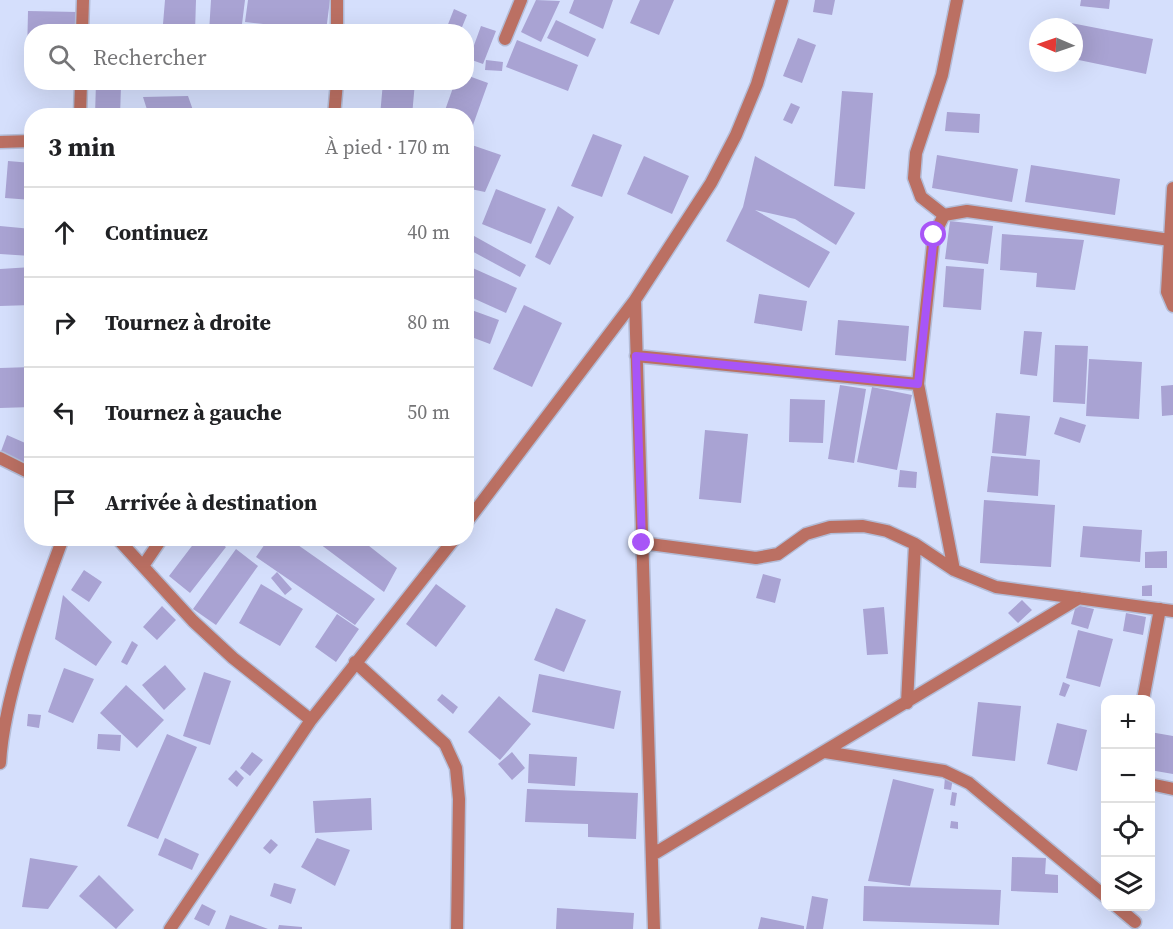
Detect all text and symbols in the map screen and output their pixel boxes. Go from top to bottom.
north arrow [1029,18,1083,72]
search box [24,24,474,90]
icon: search [45,41,78,74]
text: Rechercher [93,42,207,72]
text: 3 min [48,129,115,165]
text: À pied · 170 m [325,133,450,161]
icon: ahead [48,216,81,249]
text: Continuez [105,217,208,247]
text: 40 m [407,218,450,246]
route start [920,221,946,247]
icon: right [48,306,81,339]
text: Tournez à droite [105,307,271,337]
text: 80 m [407,308,450,336]
icon: left [48,396,81,429]
text: Tournez à gauche [105,397,282,427]
text: 50 m [407,398,450,426]
icon: arrive [48,486,81,519]
text: Arrivée à destination [105,487,317,517]
route end [628,529,654,555]
map controls [1101,695,1155,911]
button: + [1101,695,1155,749]
button: − [1101,749,1155,803]
button: locate [1101,803,1155,857]
button: layers [1101,857,1155,911]

